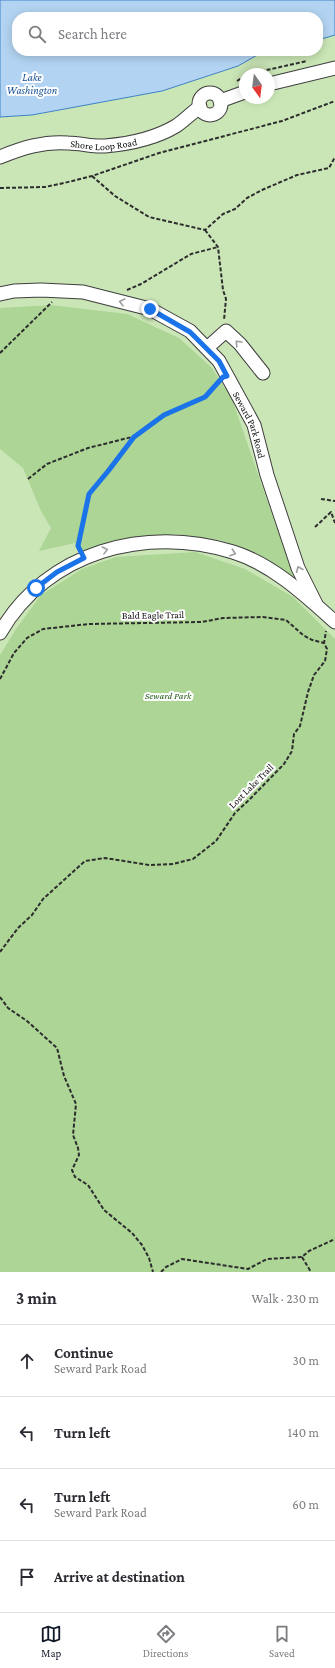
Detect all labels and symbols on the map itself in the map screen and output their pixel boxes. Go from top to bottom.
north arrow [239,68,275,104]
water label: Lake Washington [7,71,58,97]
street label: Shore Loop Road [70,135,139,152]
one-way arrow [119,298,126,307]
route end [141,300,159,318]
one-way arrow [236,340,243,348]
street label: Seward Park Road [231,389,268,460]
one-way arrow [102,547,108,555]
one-way arrow [229,548,236,556]
one-way arrow [296,565,304,573]
route start [27,579,45,597]
street label: Bald Eagle Trail [122,609,185,621]
park label: Seward Park [145,690,192,701]
street label: Lost Lake Trail [226,761,276,811]

